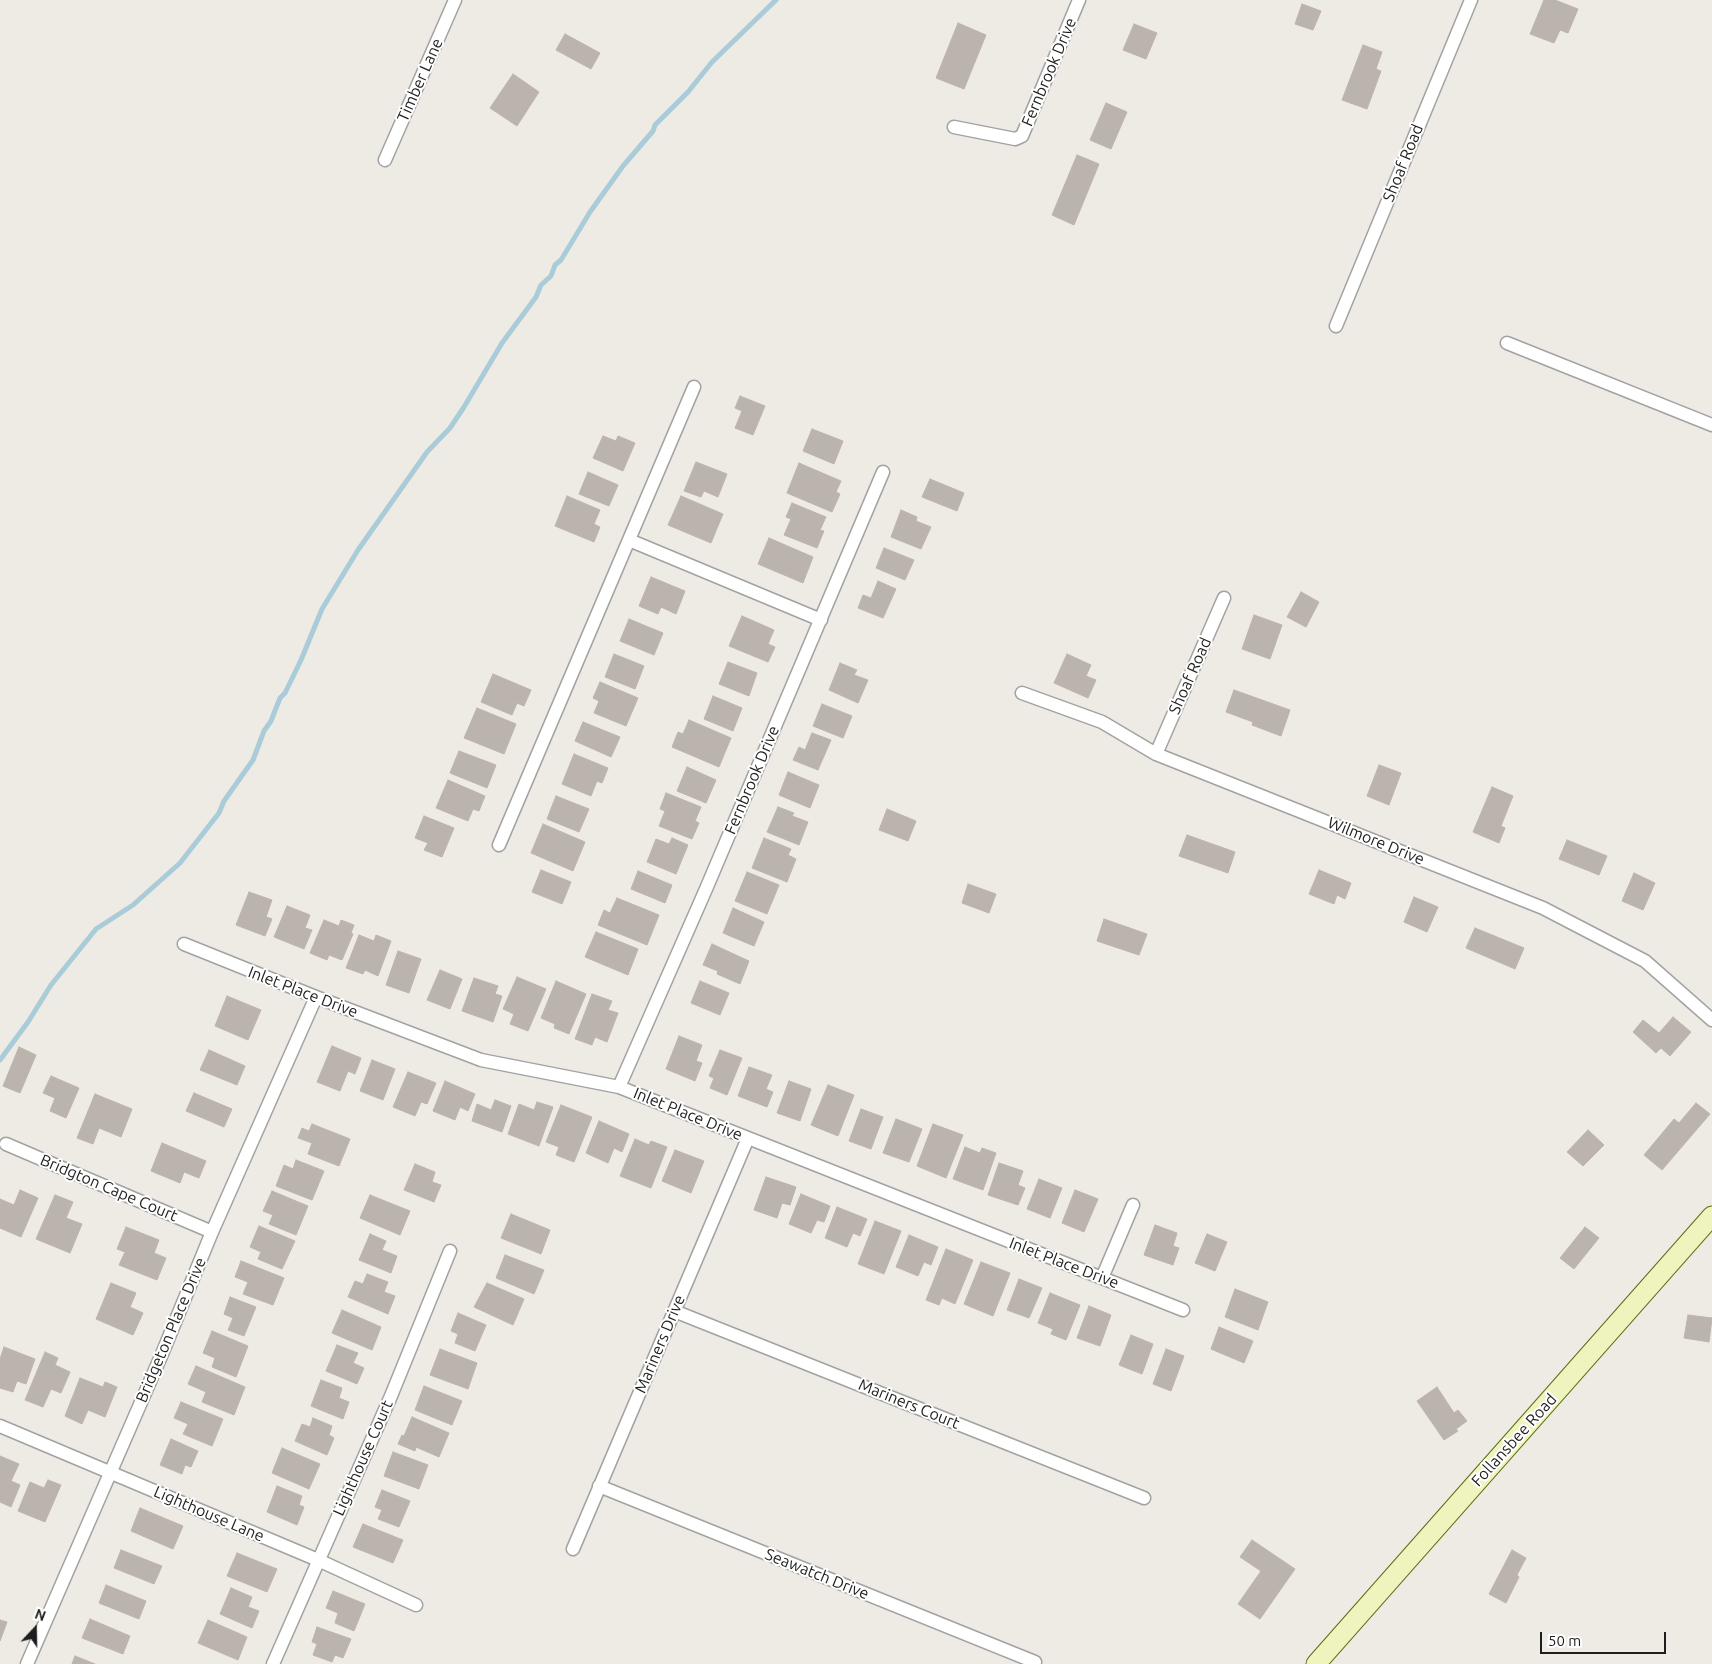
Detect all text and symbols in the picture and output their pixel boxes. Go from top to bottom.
street label: Fernbrook Drive [1017,15,1081,129]
street label: Timber Lane [393,35,447,125]
street label: Shoaf Road [1379,122,1427,204]
street label: Shoaf Road [1165,635,1215,717]
street label: Fernbrook Drive [720,723,784,837]
street label: Wilmore Drive [1325,813,1427,869]
street label: Inlet Place Drive [245,962,361,1022]
street label: Inlet Place Drive [631,1083,745,1145]
street label: Bridgton Cape Court [37,1150,181,1226]
street label: Inlet Place Drive [1006,1233,1122,1293]
street label: Bridgeton Place Drive [132,1255,210,1405]
street label: Mariners Drive [631,1292,689,1396]
street label: Mariners Court [856,1375,962,1433]
street label: Follansbee Road [1467,1390,1561,1490]
street label: Lighthouse Court [329,1397,397,1519]
street label: Lighthouse Lane [151,1482,267,1546]
street label: Seawatch Drive [762,1544,872,1604]
north arrow [10,1604,60,1654]
text: N [33,1606,48,1624]
scale bar [1542,1622,1668,1654]
text: 50 m [1548,1632,1581,1649]

